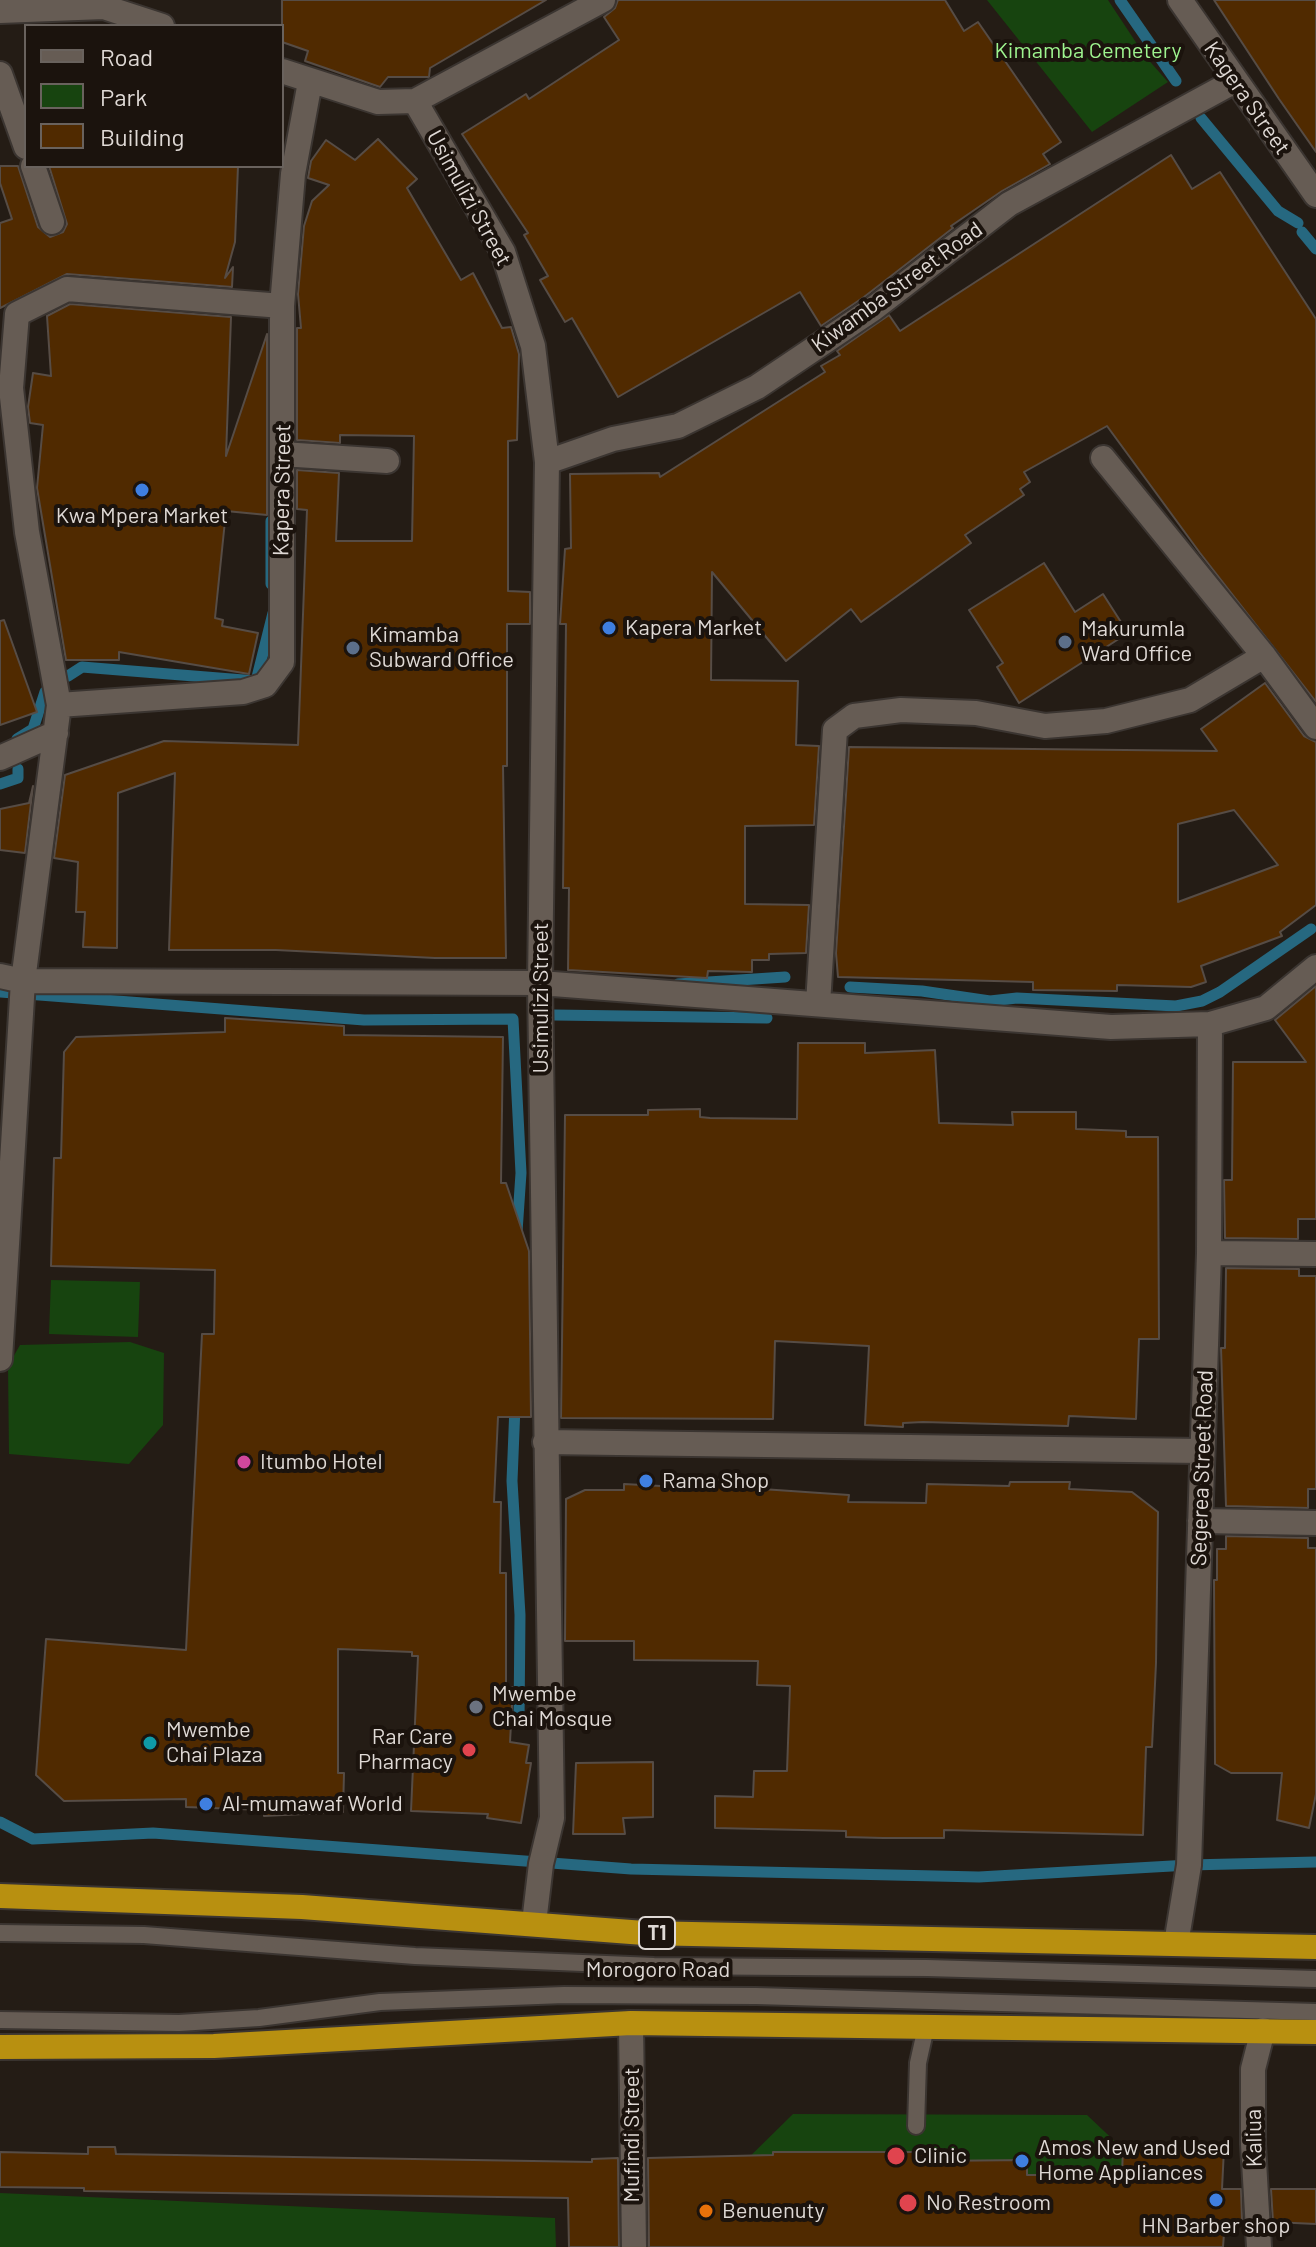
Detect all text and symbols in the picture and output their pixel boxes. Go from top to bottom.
legend [24,24,284,168]
street label: Kagera Street [1198,36,1296,160]
park label: Kimamba Cemetery [994,38,1182,64]
text: Road [100,42,153,71]
text: Park [100,82,147,111]
text: Building [100,122,184,151]
street label: Usimulizi Street [421,126,517,270]
street label: Kiwamba Street Road [806,216,988,358]
street label: Kapera Street [268,424,296,556]
marker: Kwa Mpera Market [133,481,151,499]
place label: Kwa Mpera Market [56,503,228,529]
place label: Kapera Market [625,615,762,641]
place label: Makurumla Ward Office [1081,616,1192,668]
marker: Kapera Market [600,619,618,637]
place label: Kimamba Subward Office [369,622,514,674]
marker: Makurumla Ward Office [1056,633,1074,651]
marker: Kimamba Subward Office [344,639,362,657]
street label: Usimulizi Street [528,923,554,1073]
street label: Segerea Street Road [1185,1369,1219,1567]
place label: Itumbo Hotel [260,1449,383,1475]
marker: Itumbo Hotel [235,1453,253,1471]
place label: Rama Shop [662,1468,769,1494]
marker: Rama Shop [637,1472,655,1490]
place label: Mwembe Chai Mosque [492,1681,612,1732]
marker: Mwembe Chai Mosque [467,1698,485,1716]
place label: Mwembe Chai Plaza [166,1717,263,1768]
place label: Rar Care Pharmacy [358,1724,453,1776]
marker: Mwembe Chai Plaza [141,1734,159,1752]
marker: Rar Care Pharmacy [460,1741,478,1759]
place label: Al-mumawaf World [222,1791,403,1817]
marker: Al-mumawaf World [197,1795,215,1813]
road number: T1 [639,1917,675,1949]
street label: Morogoro Road [586,1957,730,1983]
street label: Mufindi Street [619,2068,645,2202]
street label: Kaliua [1240,2109,1268,2167]
place label: Amos New and Used Home Appliances [1038,2135,1231,2186]
place label: Clinic [914,2143,967,2169]
marker: Clinic [885,2145,907,2167]
marker: Amos New and Used Home Appliances [1013,2152,1031,2170]
place label: No Restroom [926,2190,1051,2216]
marker: HN Barber shop [1207,2191,1225,2209]
marker: No Restroom [897,2192,919,2214]
place label: Benuenuty [722,2198,825,2224]
marker: Benuenuty [697,2202,715,2220]
place label: HN Barber shop [1142,2213,1290,2239]

